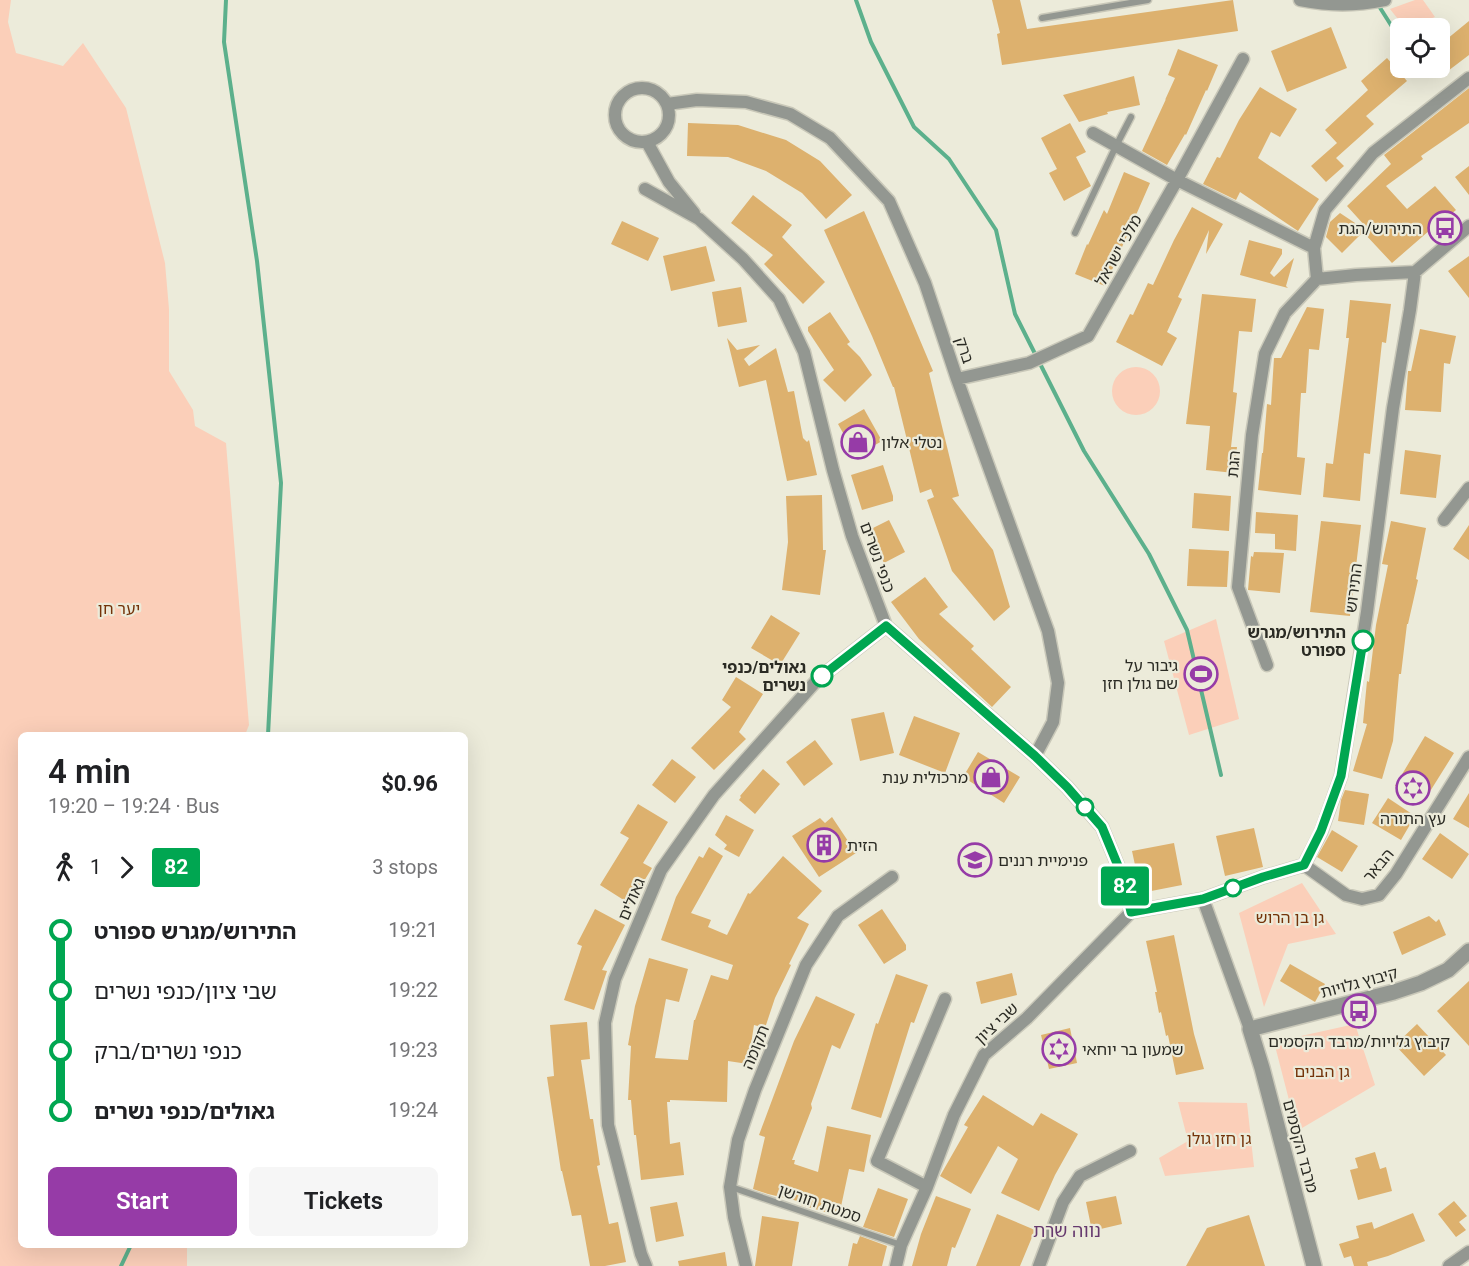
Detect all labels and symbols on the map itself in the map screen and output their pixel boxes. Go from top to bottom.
bus stop icon: התירוש/הגת [1427,210,1463,246]
street label: מלכי ישראל [1091,211,1146,289]
place label: התירוש/הגת [1338,219,1422,238]
street label: ברק [951,334,978,366]
shop icon: נטלי אלון [840,424,876,460]
place label: נטלי אלון [881,433,942,452]
street label: הגת [1223,450,1244,478]
street label: כנפי נשרים [856,519,899,595]
street label: התירוש [1341,562,1366,614]
park label: יער חן [98,599,140,618]
place label: התירוש/מגרש ספורט [1248,623,1346,660]
marker: התירוש/מגרש ספורט [1352,630,1374,652]
place label: גיבור על שם גולן חזן [1102,656,1178,693]
sports icon: גיבור על שם גולן חזן [1183,656,1219,692]
place label: גאולים/כנפי נשרים [722,658,806,695]
marker: גאולים/כנפי נשרים [811,665,833,687]
shop icon: מרכולית ענת [973,759,1009,795]
place label: מרכולית ענת [882,768,968,787]
synagogue icon: עץ התורה [1395,770,1431,806]
unlabelled marker [1076,798,1094,816]
place label: עץ התורה [1380,809,1446,828]
building icon: הזית [806,827,842,863]
place label: הזית [847,836,878,855]
school or university icon: פנימיית רננים [957,842,993,878]
street label: הבאר [1359,845,1398,886]
place label: פנימיית רננים [998,851,1088,870]
line badge: 82 [1098,866,1152,906]
street label: גאולים [614,875,649,923]
unlabelled marker [1224,879,1242,897]
park label: גן בן הרוש [1256,908,1324,927]
street label: קיבוץ גלויות [1318,963,1400,1002]
bus stop icon: קיבוץ גלויות/מרבד הקסמים [1341,993,1377,1029]
street label: שבי ציון [971,999,1022,1048]
street label: תקומה [738,1022,773,1072]
synagogue icon: שמעון בר יוחאי [1041,1031,1077,1067]
place label: קיבוץ גלויות/מרבד הקסמים [1268,1032,1450,1051]
place label: שמעון בר יוחאי [1082,1040,1184,1059]
park label: גן הבנים [1294,1062,1350,1081]
street label: מרבד הקסמים [1279,1097,1322,1195]
park label: גן חזן גולן [1187,1129,1251,1148]
street label: סמטת חורשן [776,1180,864,1227]
district label: נווה שרת [1033,1220,1101,1241]

